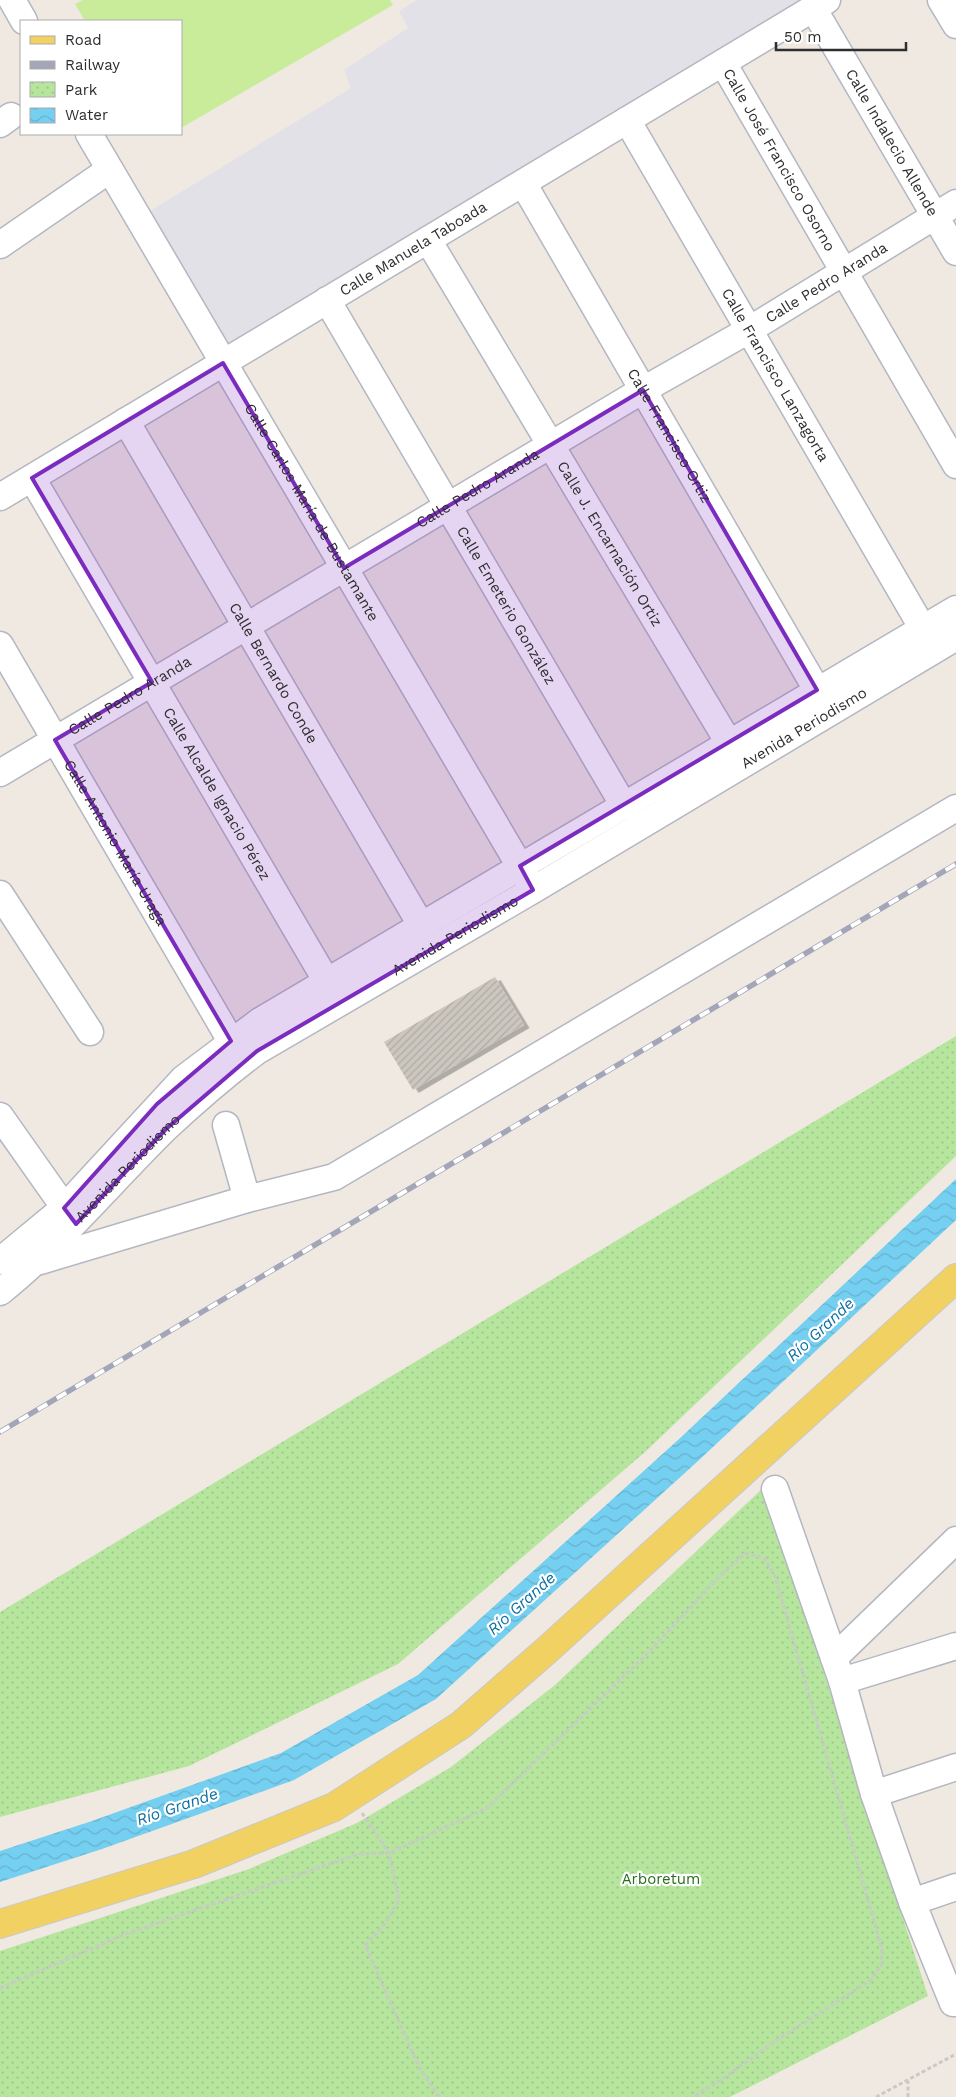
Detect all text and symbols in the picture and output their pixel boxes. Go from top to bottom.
legend [20,20,182,135]
scale bar [776,20,906,52]
text: 50 m [784,28,821,46]
text: Road [65,31,102,49]
text: Railway [65,56,120,74]
street label: Calle José Francisco Osorno [719,65,839,254]
street label: Calle Indalecio Allende [842,66,942,219]
text: Park [65,81,98,99]
text: Water [65,106,108,124]
street label: Calle Manuela Taboada [336,197,490,300]
street label: Calle Pedro Aranda [762,238,891,327]
street label: Calle Francisco Lanzagorta [718,285,833,465]
street label: Calle Francisco Ortiz [624,365,715,506]
street label: Calle Carlos María de Bustamante [241,400,383,625]
street label: Calle Pedro Aranda [413,445,543,532]
street label: Calle J. Encarnación Ortiz [553,458,666,630]
street label: Calle Emeterio González [453,523,560,688]
street label: Calle Bernardo Conde [225,599,322,747]
street label: Calle Pedro Aranda [65,652,195,739]
street label: Avenida Periodismo [738,683,870,772]
street label: Calle Alcalde Ignacio Pérez [159,704,274,884]
street label: Calle Antonio María Uraga [60,757,171,929]
street label: Avenida Periodismo [389,892,521,979]
street label: Avenida Periodismo [71,1110,184,1226]
water label: Río Grande [783,1294,858,1365]
water label: Río Grande [483,1568,559,1639]
water label: Río Grande [134,1784,220,1829]
park label: Arboretum [622,1870,700,1888]

